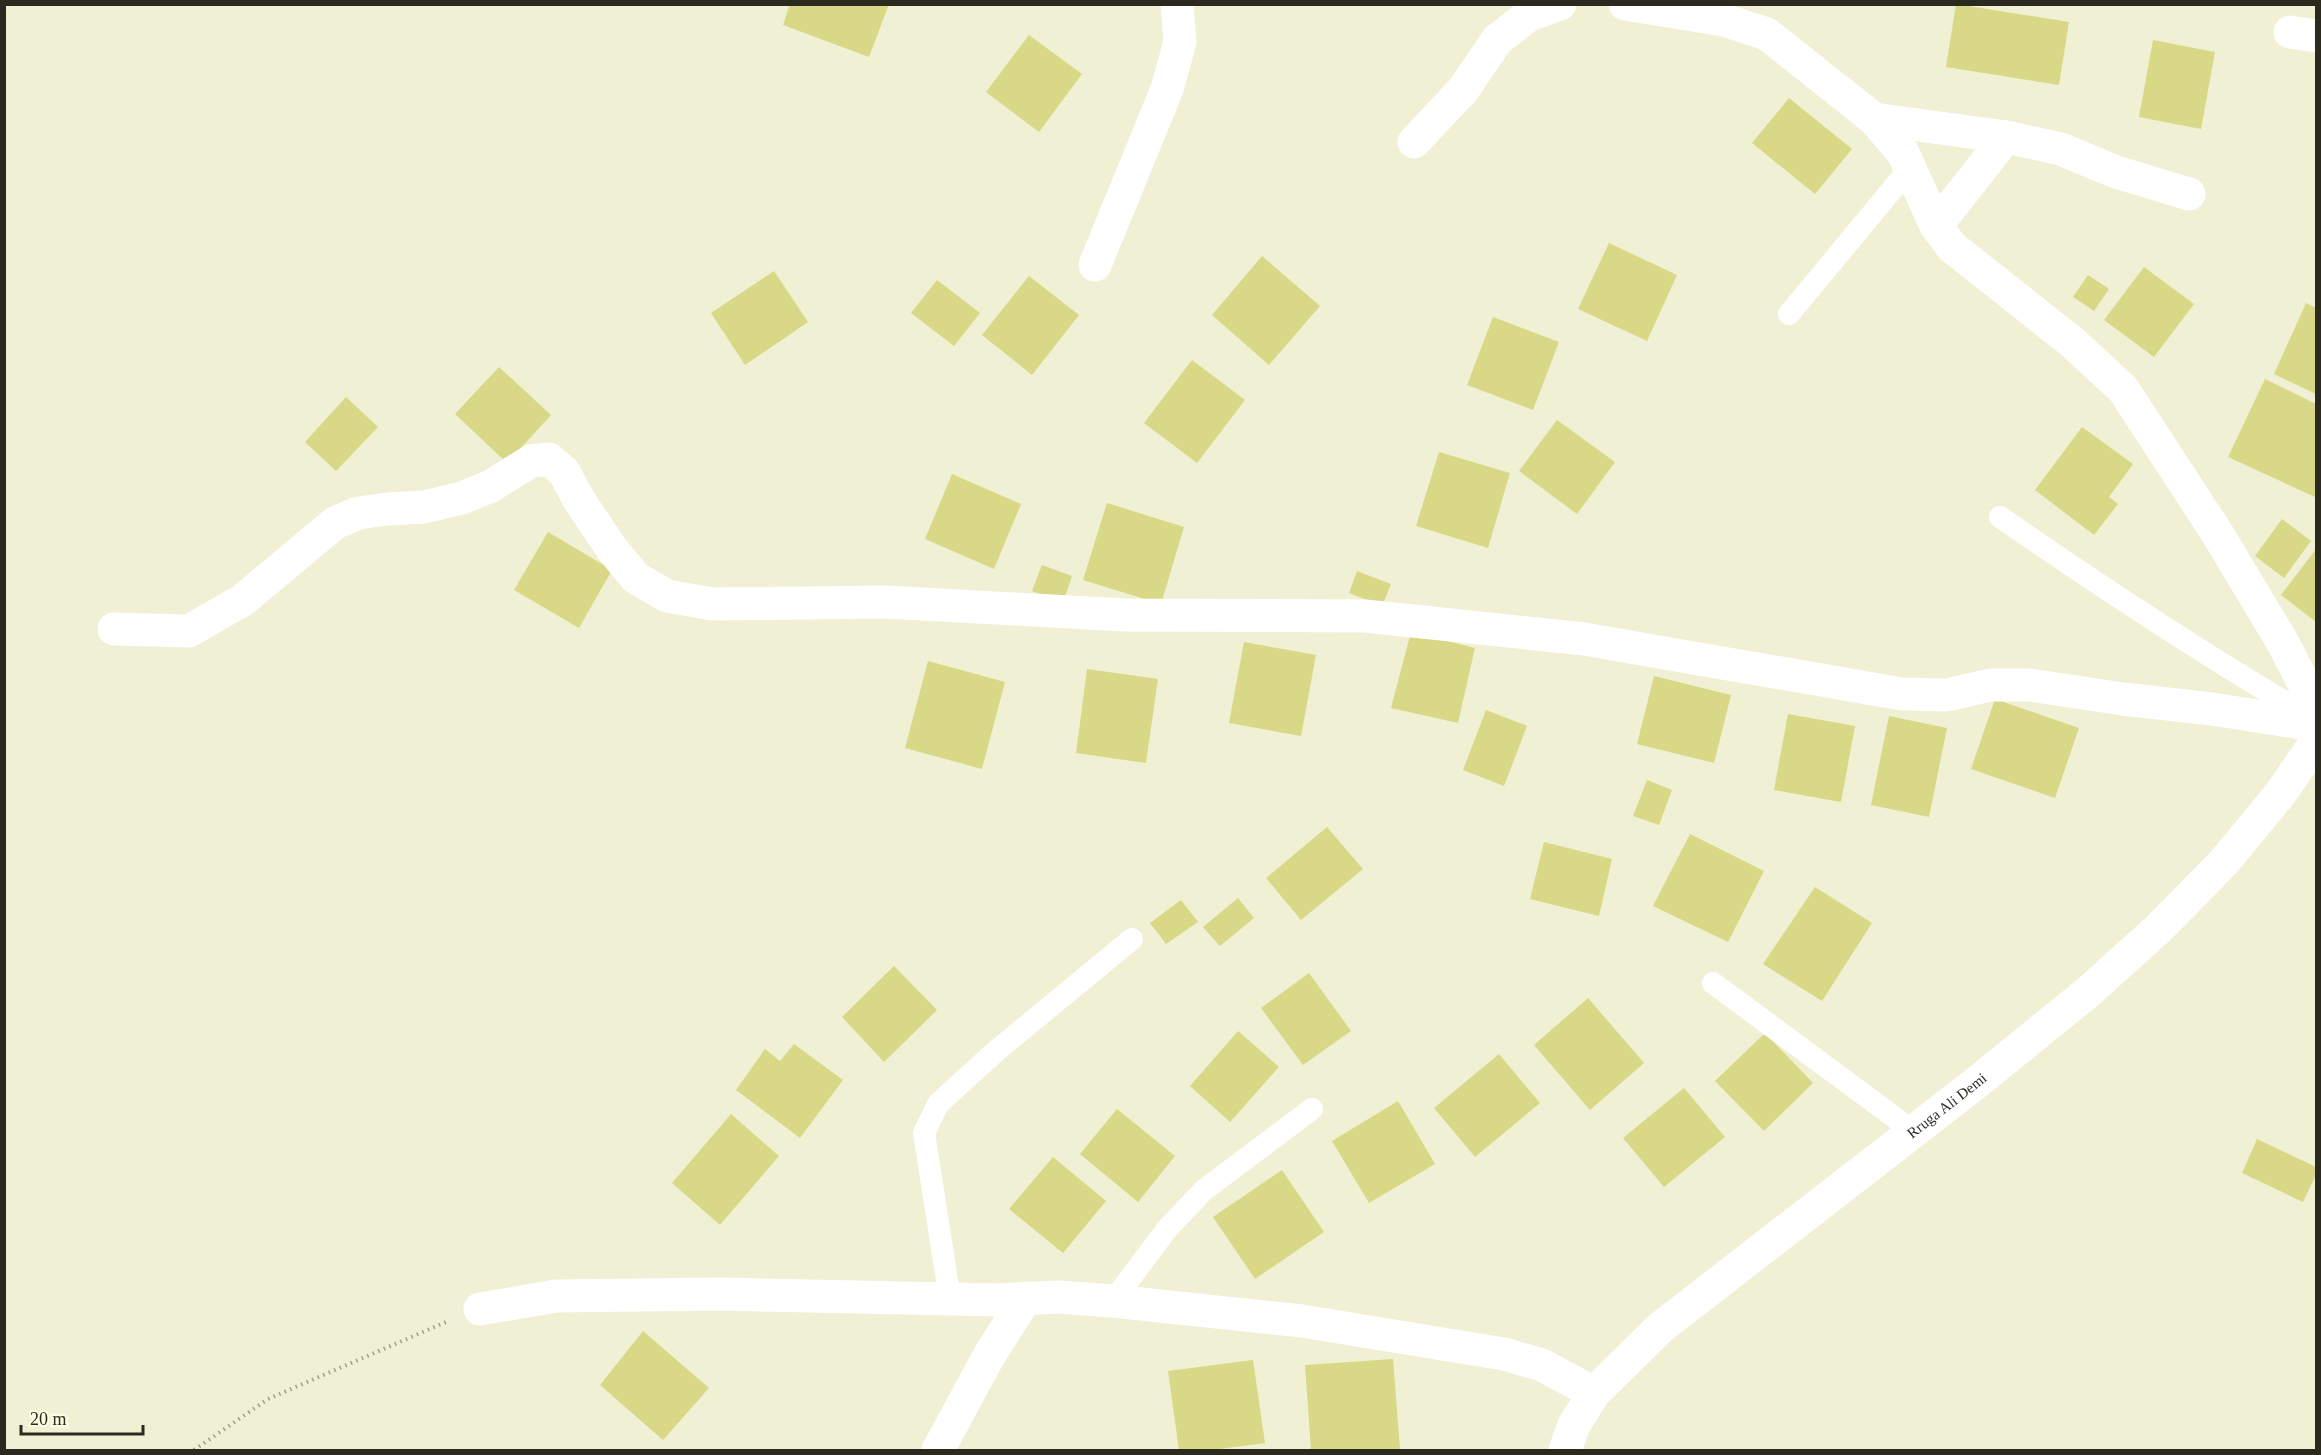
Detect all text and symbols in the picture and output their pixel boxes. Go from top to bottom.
street label: Rruga Ali Demi [1904,1070,1990,1141]
scale bar [21,1398,142,1436]
text: 20 m [30,1409,67,1429]

